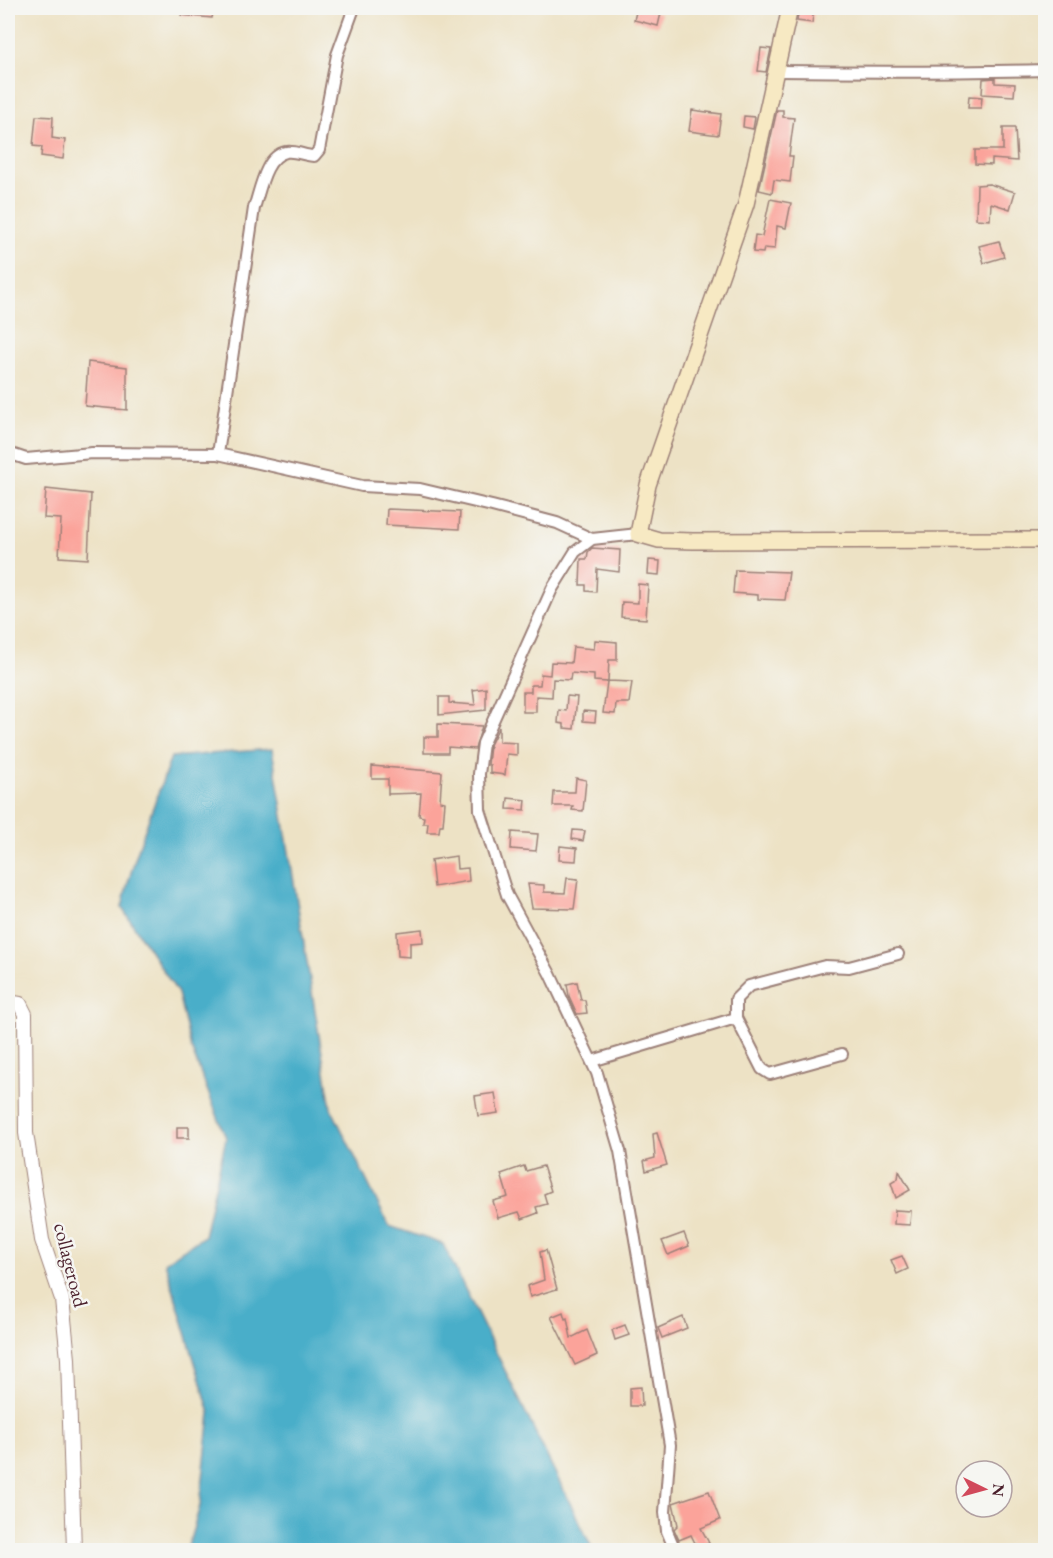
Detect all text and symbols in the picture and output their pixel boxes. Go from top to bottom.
street label: collageroad [48,1220,94,1311]
north arrow [954,1459,1014,1519]
text: N [987,1483,1009,1498]

